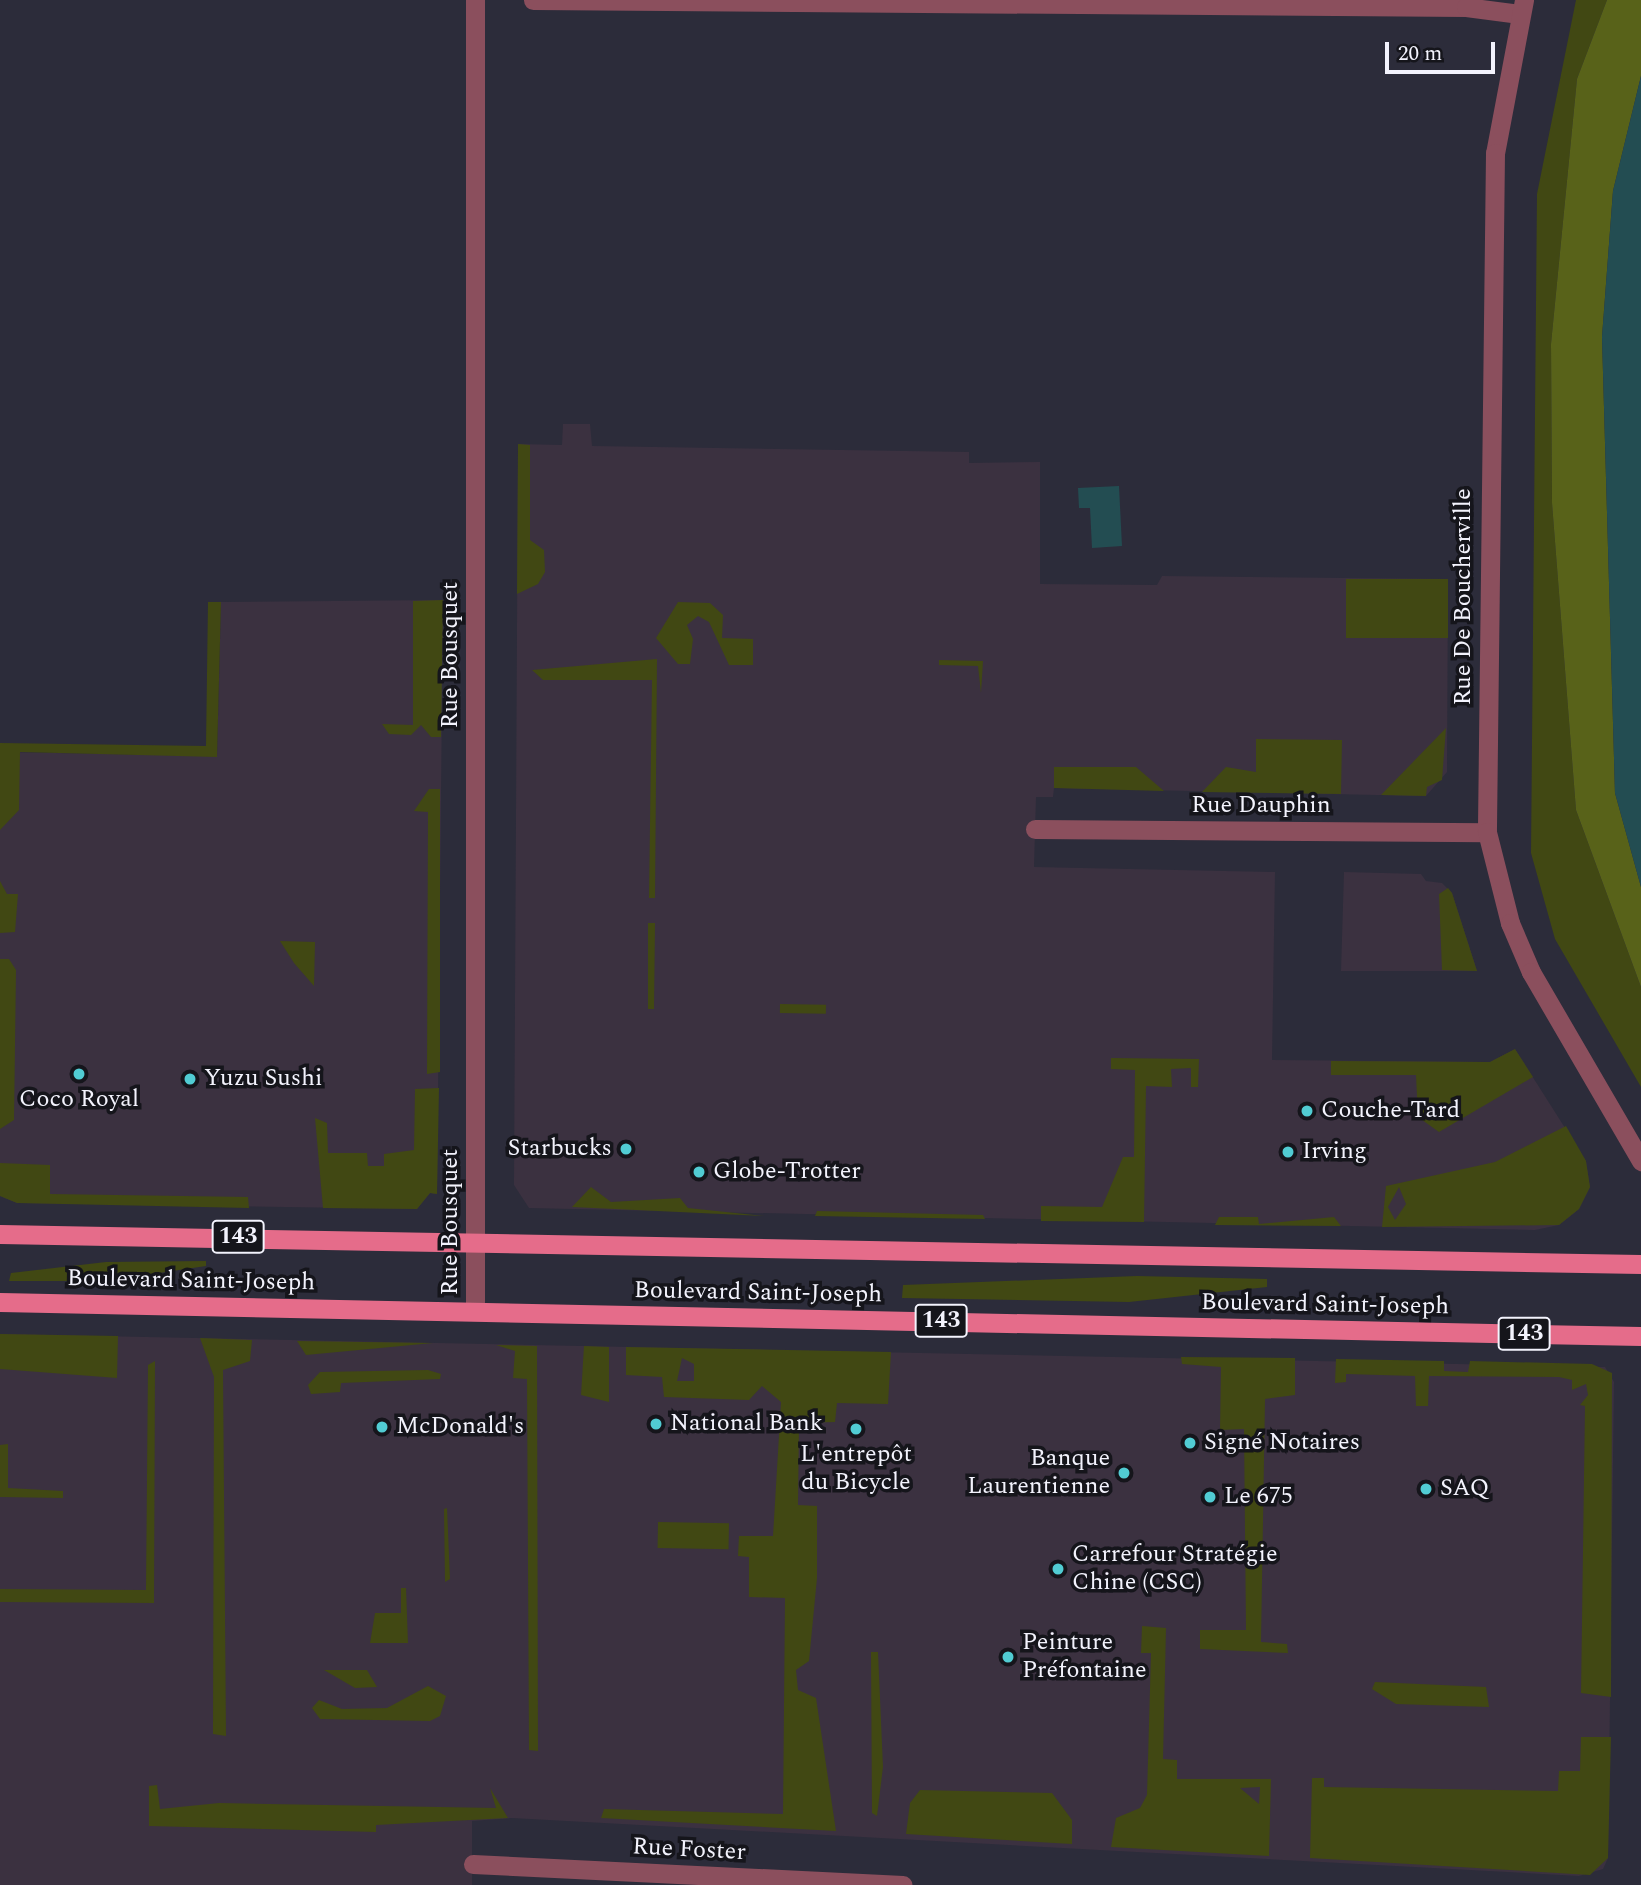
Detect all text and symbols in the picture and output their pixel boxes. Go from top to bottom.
scale bar [1389,28,1499,72]
text: 20 m [1398,38,1442,70]
street label: Rue De Boucherville [1450,489,1478,705]
street label: Rue Bousquet [437,582,465,728]
street label: Rue Dauphin [1191,792,1331,820]
place label: Yuzu Sushi [204,1065,322,1093]
marker: Coco Royal [71,1066,87,1082]
marker: Yuzu Sushi [182,1071,198,1087]
place label: Coco Royal [19,1086,139,1114]
place label: Couche-Tard [1321,1097,1460,1125]
marker: Couche-Tard [1299,1103,1315,1119]
place label: Starbucks [508,1135,612,1163]
place label: Irving [1302,1138,1367,1166]
marker: Starbucks [618,1141,634,1157]
marker: Irving [1280,1144,1296,1160]
street label: Rue Bousquet [437,1149,465,1295]
place label: Globe-Trotter [713,1158,861,1186]
marker: Globe-Trotter [691,1164,707,1180]
road number: 143 [210,1218,266,1256]
street label: Boulevard Saint-Joseph [67,1264,315,1298]
street label: Boulevard Saint-Joseph [634,1276,882,1310]
street label: Boulevard Saint-Joseph [1201,1288,1449,1322]
road number: 143 [913,1302,969,1340]
road number: 143 [1496,1315,1552,1354]
place label: National Bank [670,1410,823,1438]
place label: McDonald's [396,1413,524,1441]
marker: National Bank [648,1416,664,1432]
marker: McDonald's [374,1419,390,1435]
marker: L'entrepôt du Bicycle [848,1421,864,1437]
place label: Signé Notaires [1204,1429,1360,1457]
marker: Signé Notaires [1182,1435,1198,1451]
place label: L'entrepôt du Bicycle [800,1441,912,1497]
place label: Banque Laurentienne [967,1445,1110,1501]
marker: Banque Laurentienne [1116,1465,1132,1481]
place label: SAQ [1440,1475,1489,1503]
marker: SAQ [1418,1481,1434,1497]
place label: Le 675 [1224,1483,1293,1511]
marker: Le 675 [1202,1489,1218,1505]
place label: Carrefour Stratégie Chine (CSC) [1072,1541,1278,1597]
marker: Carrefour Stratégie Chine (CSC) [1050,1561,1066,1577]
place label: Peinture Préfontaine [1022,1629,1147,1685]
marker: Peinture Préfontaine [1000,1649,1016,1665]
street label: Rue Foster [631,1833,747,1867]

